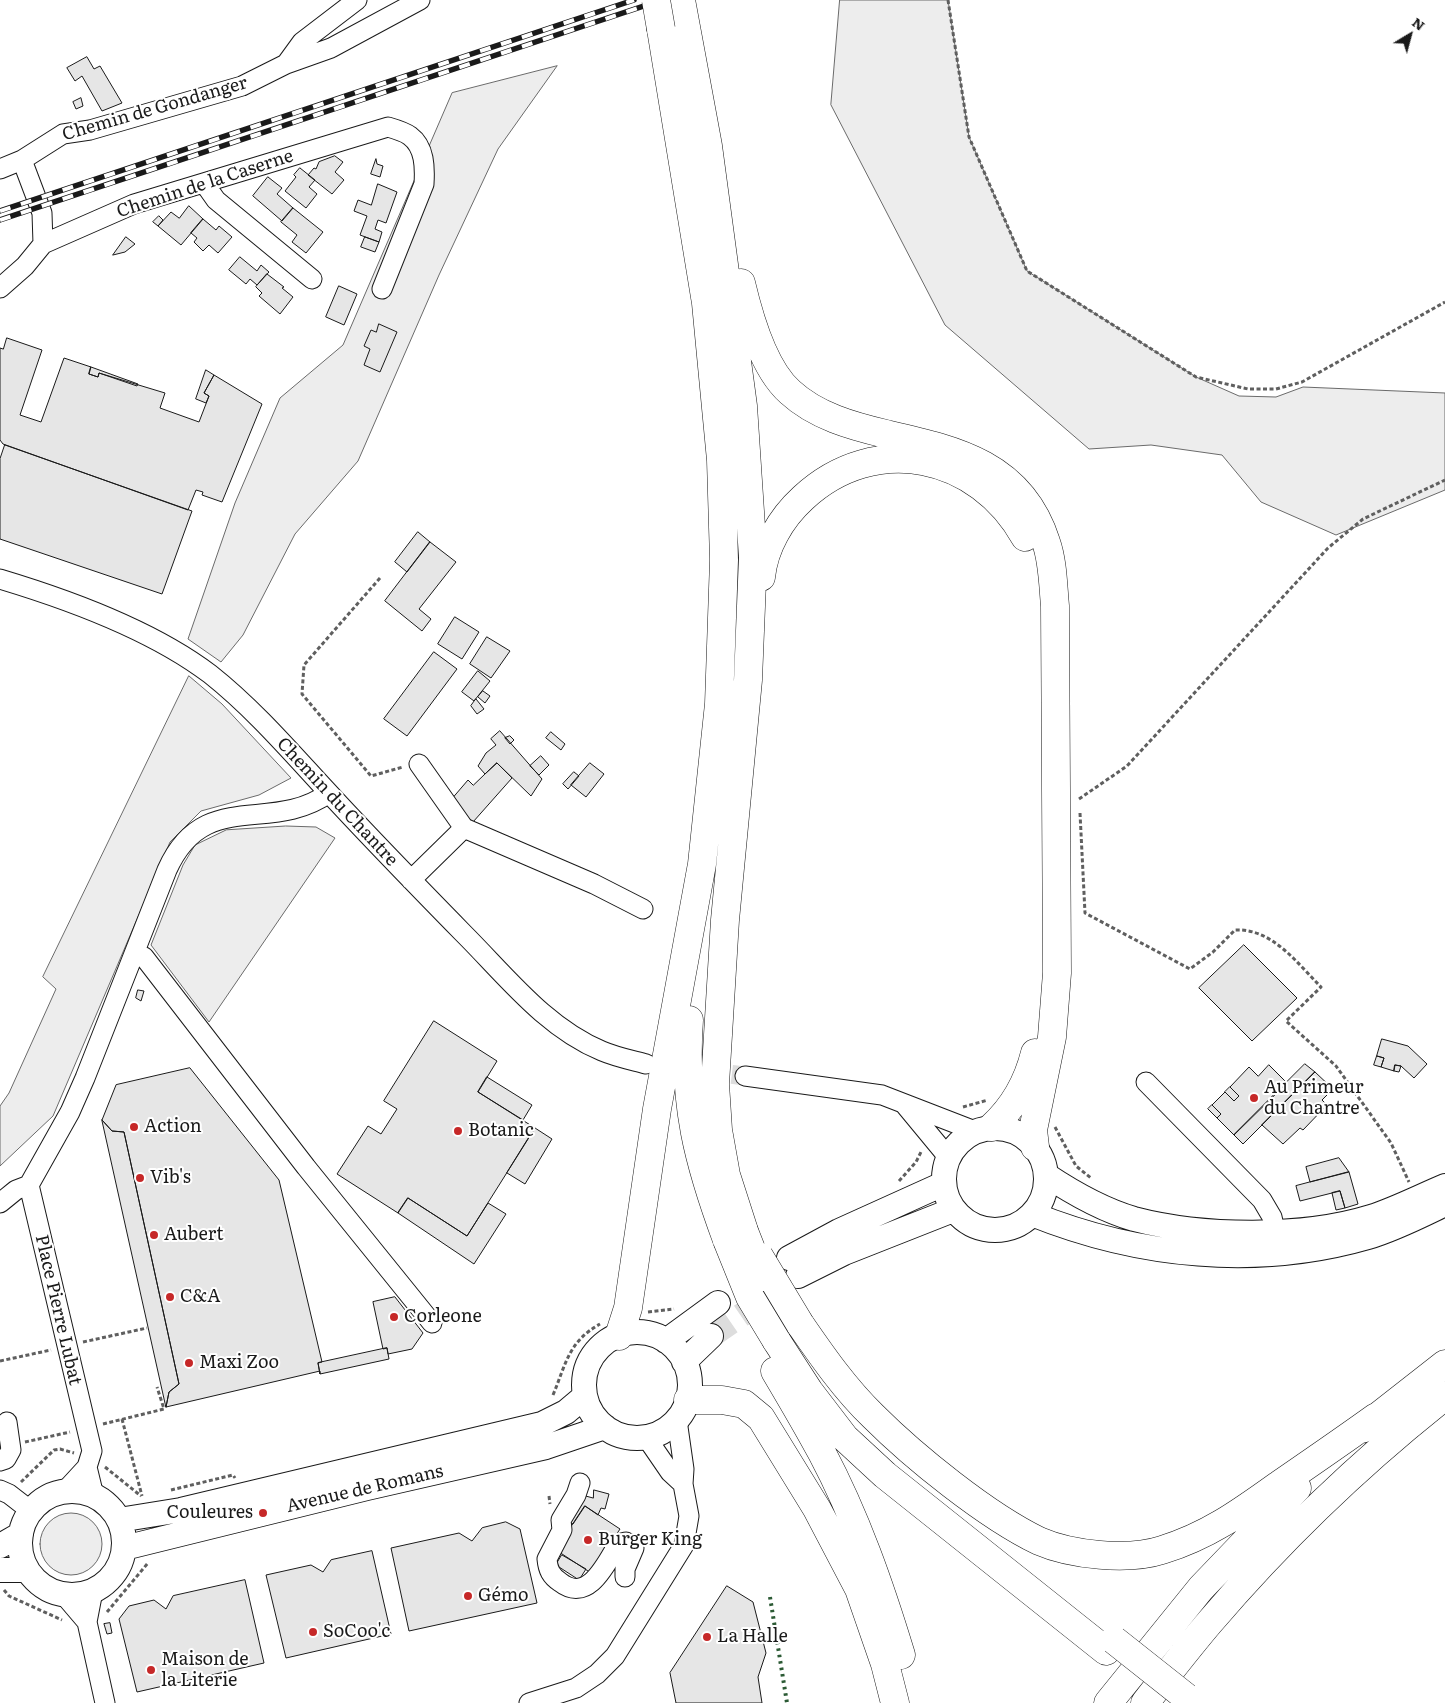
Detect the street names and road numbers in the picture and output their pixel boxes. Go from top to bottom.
street label: Chemin de Gondanger [60,72,250,146]
street label: Chemin de la Caserne [114,145,296,223]
street label: Chemin du Chantre [272,733,402,871]
street label: Place Pierre Lubat [30,1233,86,1387]
street label: Avenue de Romans [284,1460,446,1518]

